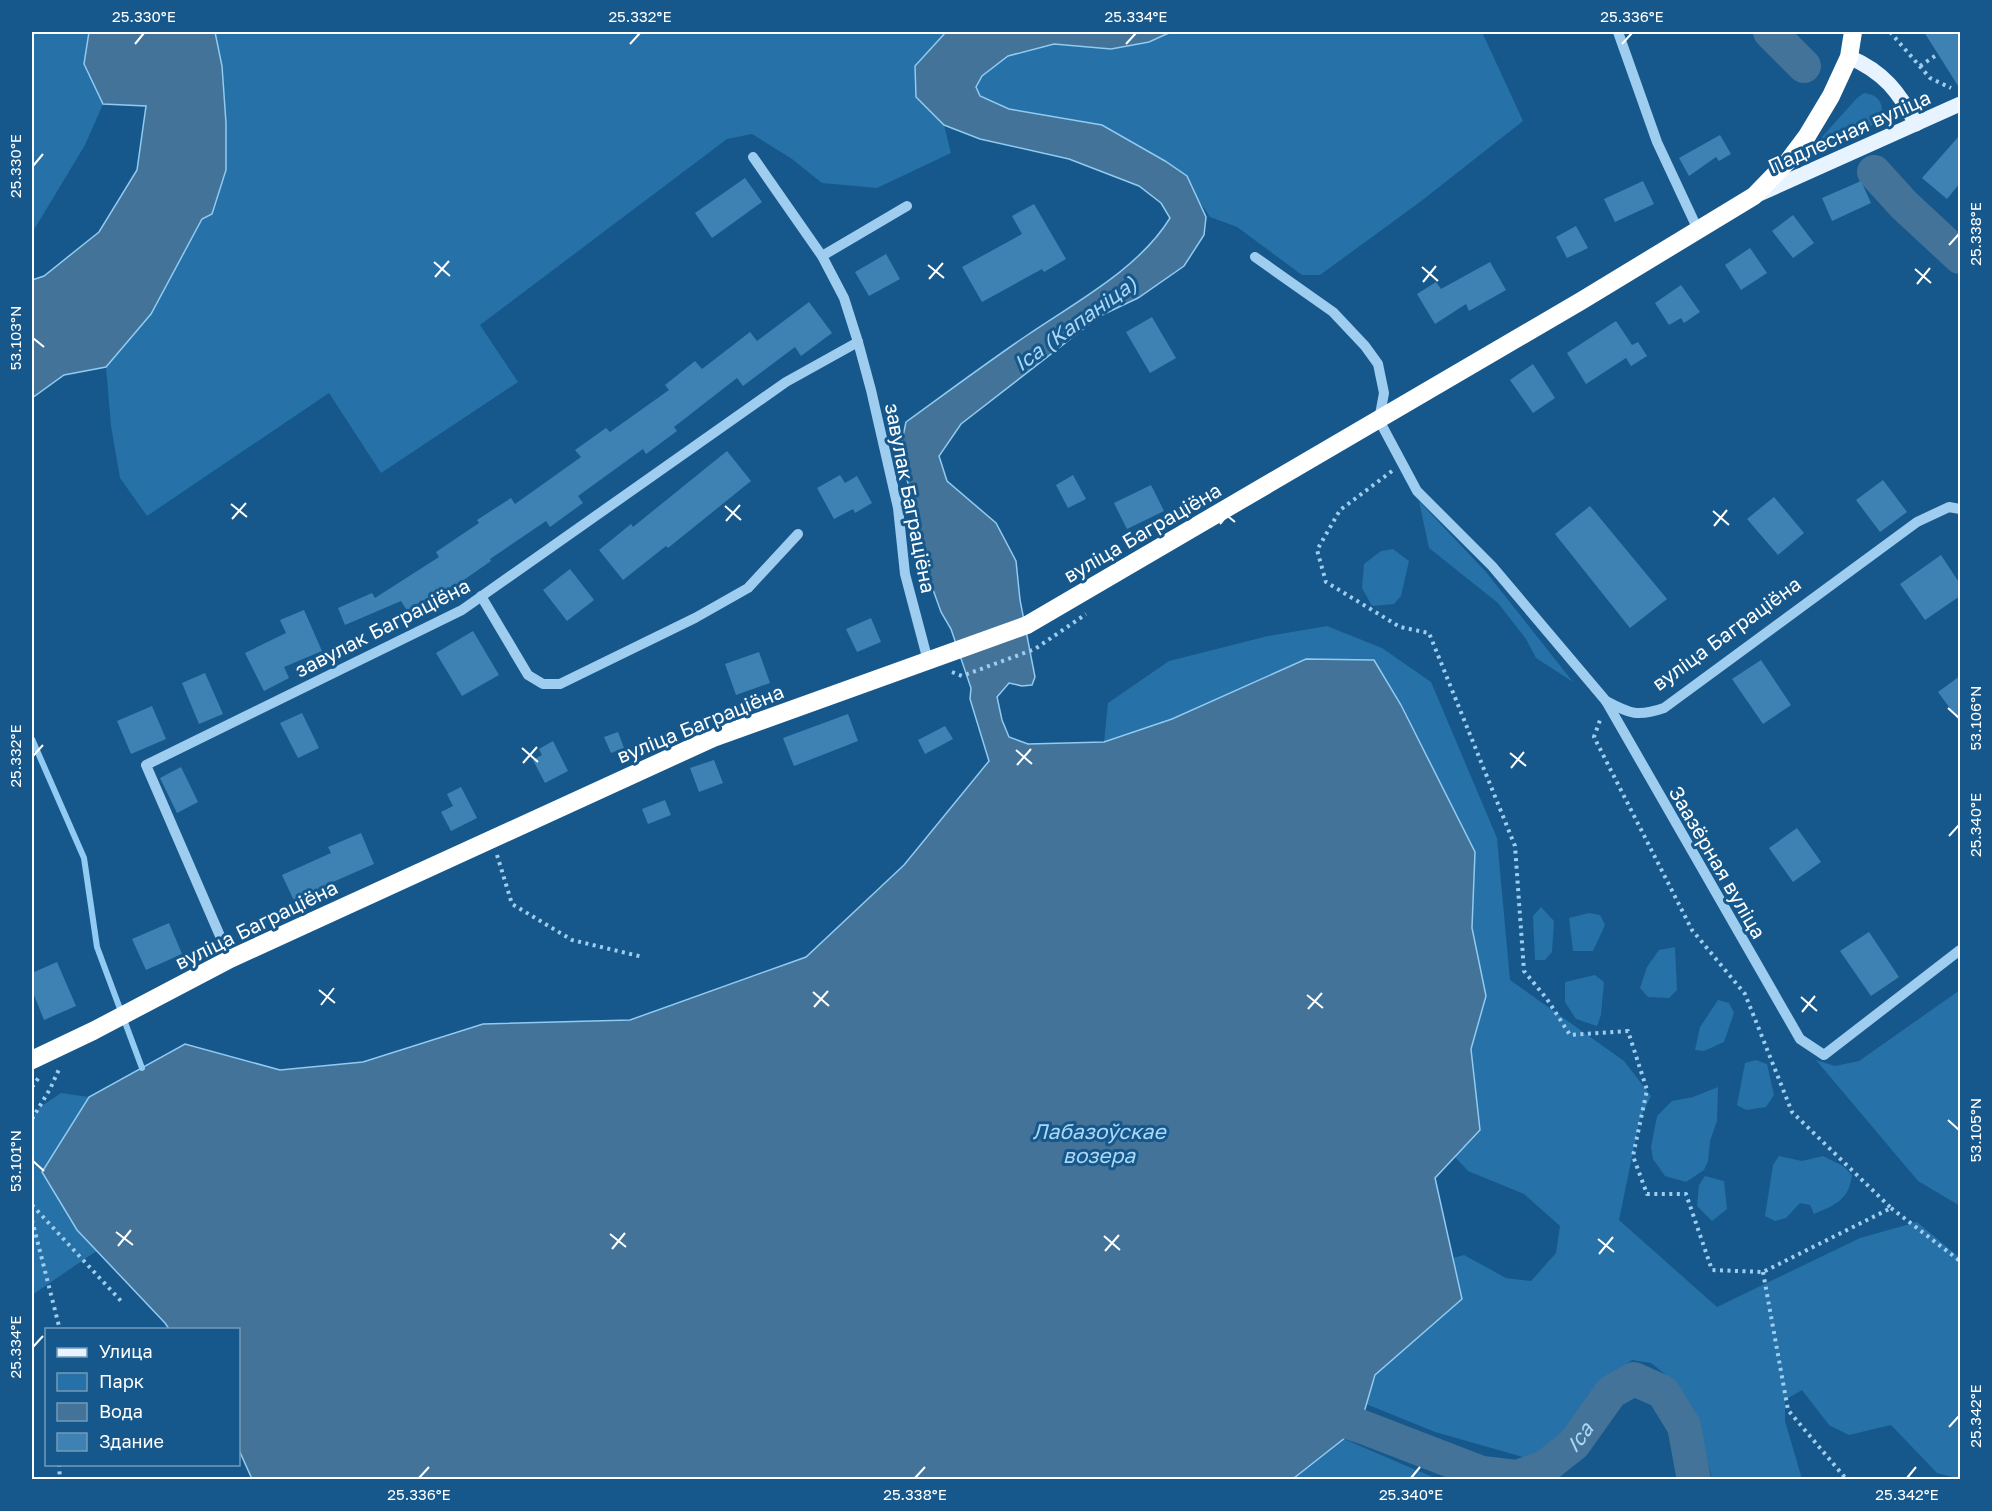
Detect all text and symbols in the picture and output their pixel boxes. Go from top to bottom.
text: 25.330°E [112,7,176,25]
text: 25.332°E [608,7,672,25]
text: 25.334°E [1105,7,1167,25]
text: 25.336°E [1600,7,1664,25]
street label: Падлесная вуліца [1764,84,1934,178]
text: 25.330°E [6,134,24,198]
text: 25.338°E [1966,202,1984,266]
water label: Іса (Капаніца) [1009,270,1141,376]
text: 53.103°N [6,306,24,370]
street label: завулак Баграціёна [881,401,941,595]
street label: вуліца Баграціёна [1059,477,1225,587]
street label: вуліца Баграціёна [1647,571,1805,695]
street label: завулак Баграціёна [290,572,474,682]
street label: вуліца Баграціёна [613,679,787,767]
text: 53.106°N [1966,686,1984,750]
text: 25.332°E [6,724,24,788]
street label: Заазёрная вуліца [1665,781,1771,943]
text: 25.340°E [1966,793,1984,857]
street label: вуліца Баграціёна [171,874,341,974]
text: 53.105°N [1966,1098,1984,1162]
water label: Лабазоўскае возера [1032,1118,1167,1168]
text: 53.101°N [6,1130,24,1192]
text: 25.334°E [6,1316,24,1378]
legend [45,1328,240,1466]
text: Улица [99,1340,153,1362]
text: Парк [99,1370,144,1392]
text: 25.342°E [1966,1384,1984,1448]
text: Вода [99,1400,143,1422]
water label: Іса [1561,1416,1599,1458]
text: Здание [99,1430,164,1452]
text: 25.336°E [387,1485,451,1503]
text: 25.338°E [883,1485,947,1503]
text: 25.340°E [1379,1485,1443,1503]
text: 25.342°E [1875,1485,1939,1503]

